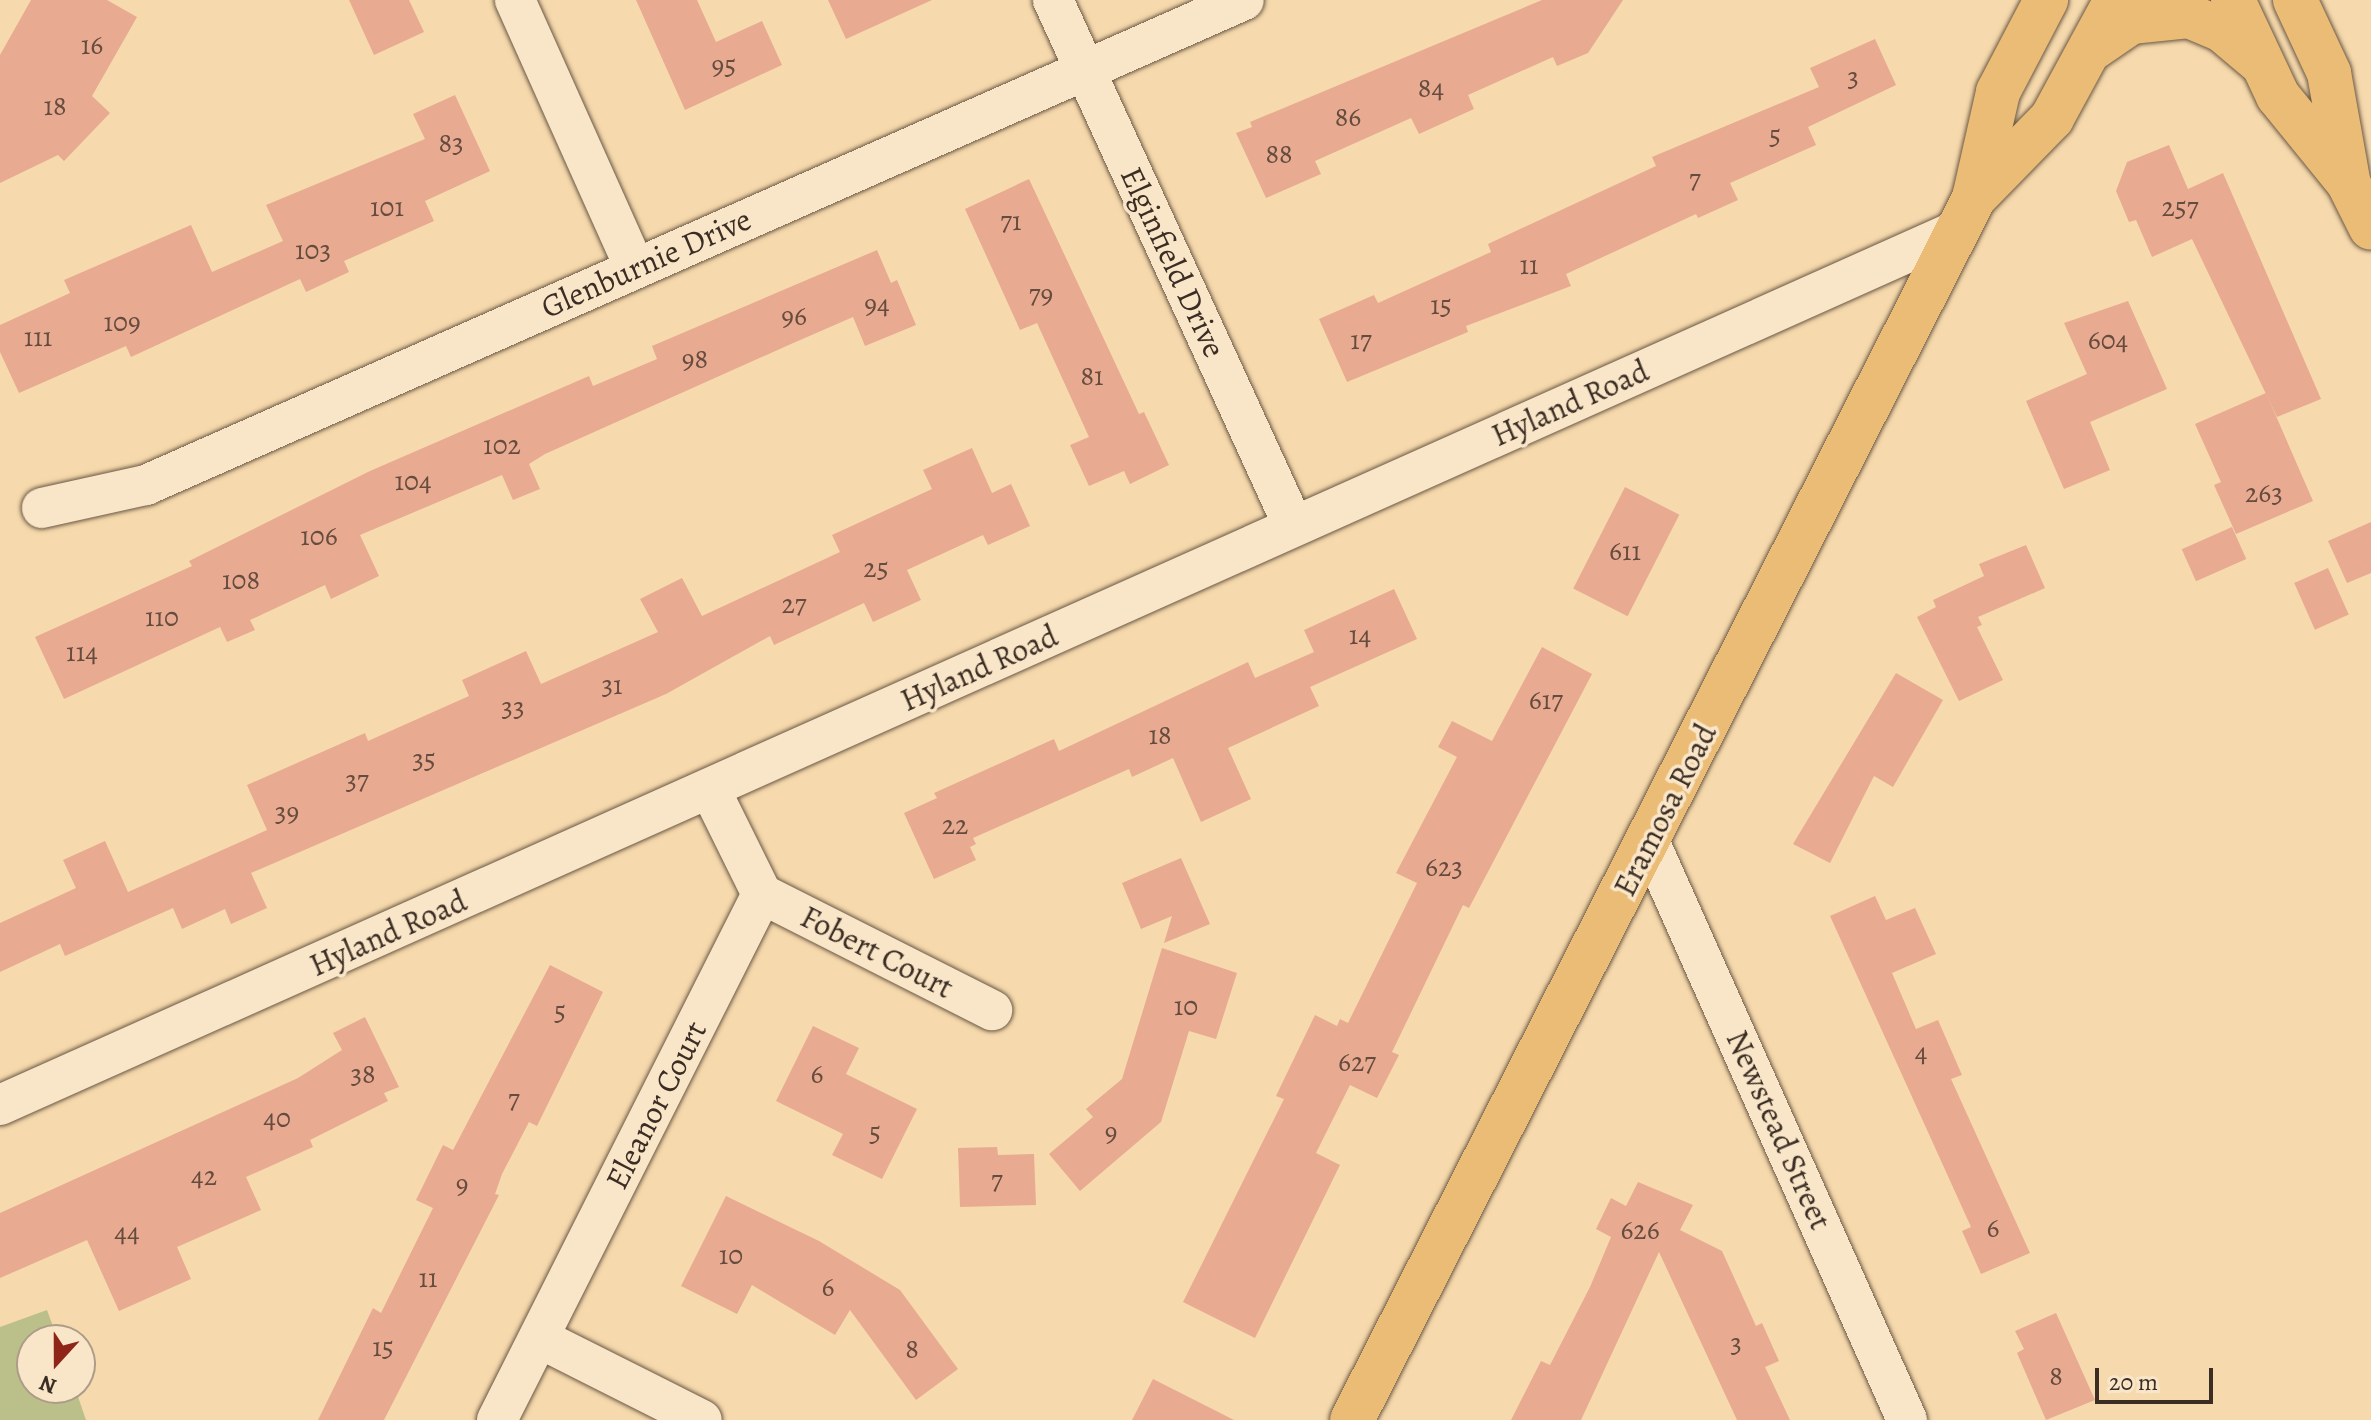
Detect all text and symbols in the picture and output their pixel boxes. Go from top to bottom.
house number: 16 [81,28,103,62]
house number: 95 [712,48,736,82]
house number: 3 [1847,60,1859,94]
house number: 84 [1418,71,1444,105]
house number: 18 [43,89,67,123]
house number: 86 [1335,100,1361,134]
house number: 5 [1769,118,1781,152]
house number: 83 [438,126,464,160]
house number: 88 [1265,137,1293,171]
street label: Elginfield Drive [1112,161,1234,363]
house number: 7 [1689,162,1701,196]
house number: 101 [370,190,404,224]
house number: 257 [2161,190,2199,224]
street label: Glenburnie Drive [535,200,757,326]
house number: 71 [1000,204,1022,238]
house number: 103 [295,233,331,267]
house number: 11 [1519,248,1539,282]
house number: 79 [1029,277,1053,311]
house number: 94 [864,287,890,321]
house number: 15 [1430,288,1452,322]
house number: 96 [781,299,807,333]
house number: 109 [103,305,141,339]
house number: 111 [24,320,52,354]
house number: 17 [1350,323,1372,357]
house number: 604 [2088,323,2128,357]
house number: 98 [682,342,708,376]
street label: Hyland Road [1486,351,1654,455]
house number: 81 [1080,359,1104,393]
house number: 102 [483,428,521,462]
house number: 104 [394,464,432,498]
house number: 263 [2245,476,2283,510]
house number: 106 [300,519,338,553]
house number: 611 [1609,534,1641,568]
house number: 25 [863,551,889,585]
house number: 108 [222,563,260,597]
house number: 27 [781,587,807,621]
house number: 110 [145,600,179,634]
street label: Hyland Road [895,616,1063,720]
house number: 14 [1349,618,1371,652]
house number: 114 [66,635,98,669]
house number: 31 [601,668,623,702]
house number: 617 [1529,683,1563,717]
house number: 33 [501,690,525,724]
street label: Eramosa Road [1605,717,1725,903]
house number: 18 [1148,718,1172,752]
house number: 35 [412,742,436,776]
house number: 37 [345,763,369,797]
house number: 39 [275,795,299,829]
house number: 22 [942,808,968,842]
house number: 623 [1425,850,1463,884]
street label: Hyland Road [304,881,472,985]
street label: Fobert Court [794,897,960,1007]
house number: 10 [1174,989,1198,1023]
house number: 5 [554,994,566,1028]
street label: Eleanor Court [597,1015,715,1195]
street label: Newstead Street [1718,1024,1840,1236]
house number: 4 [1915,1035,1927,1069]
house number: 627 [1338,1045,1376,1079]
house number: 38 [350,1057,376,1091]
house number: 6 [811,1057,823,1091]
house number: 7 [508,1082,520,1116]
house number: 40 [263,1101,291,1135]
house number: 5 [869,1115,881,1149]
house number: 9 [1105,1115,1117,1149]
house number: 42 [191,1159,217,1193]
house number: 7 [991,1163,1003,1197]
house number: 9 [456,1167,468,1201]
house number: 6 [1987,1211,1999,1245]
house number: 626 [1620,1213,1660,1247]
house number: 44 [114,1215,140,1249]
house number: 10 [719,1238,743,1272]
house number: 11 [418,1261,438,1295]
house number: 6 [822,1270,834,1304]
north arrow [16,1324,96,1404]
house number: 3 [1730,1326,1742,1360]
house number: 15 [372,1330,394,1364]
house number: 8 [905,1332,919,1366]
scale bar [2099,1352,2217,1402]
house number: 8 [2049,1359,2063,1393]
text: 20 m [2109,1366,2158,1398]
text: N [35,1368,61,1401]

